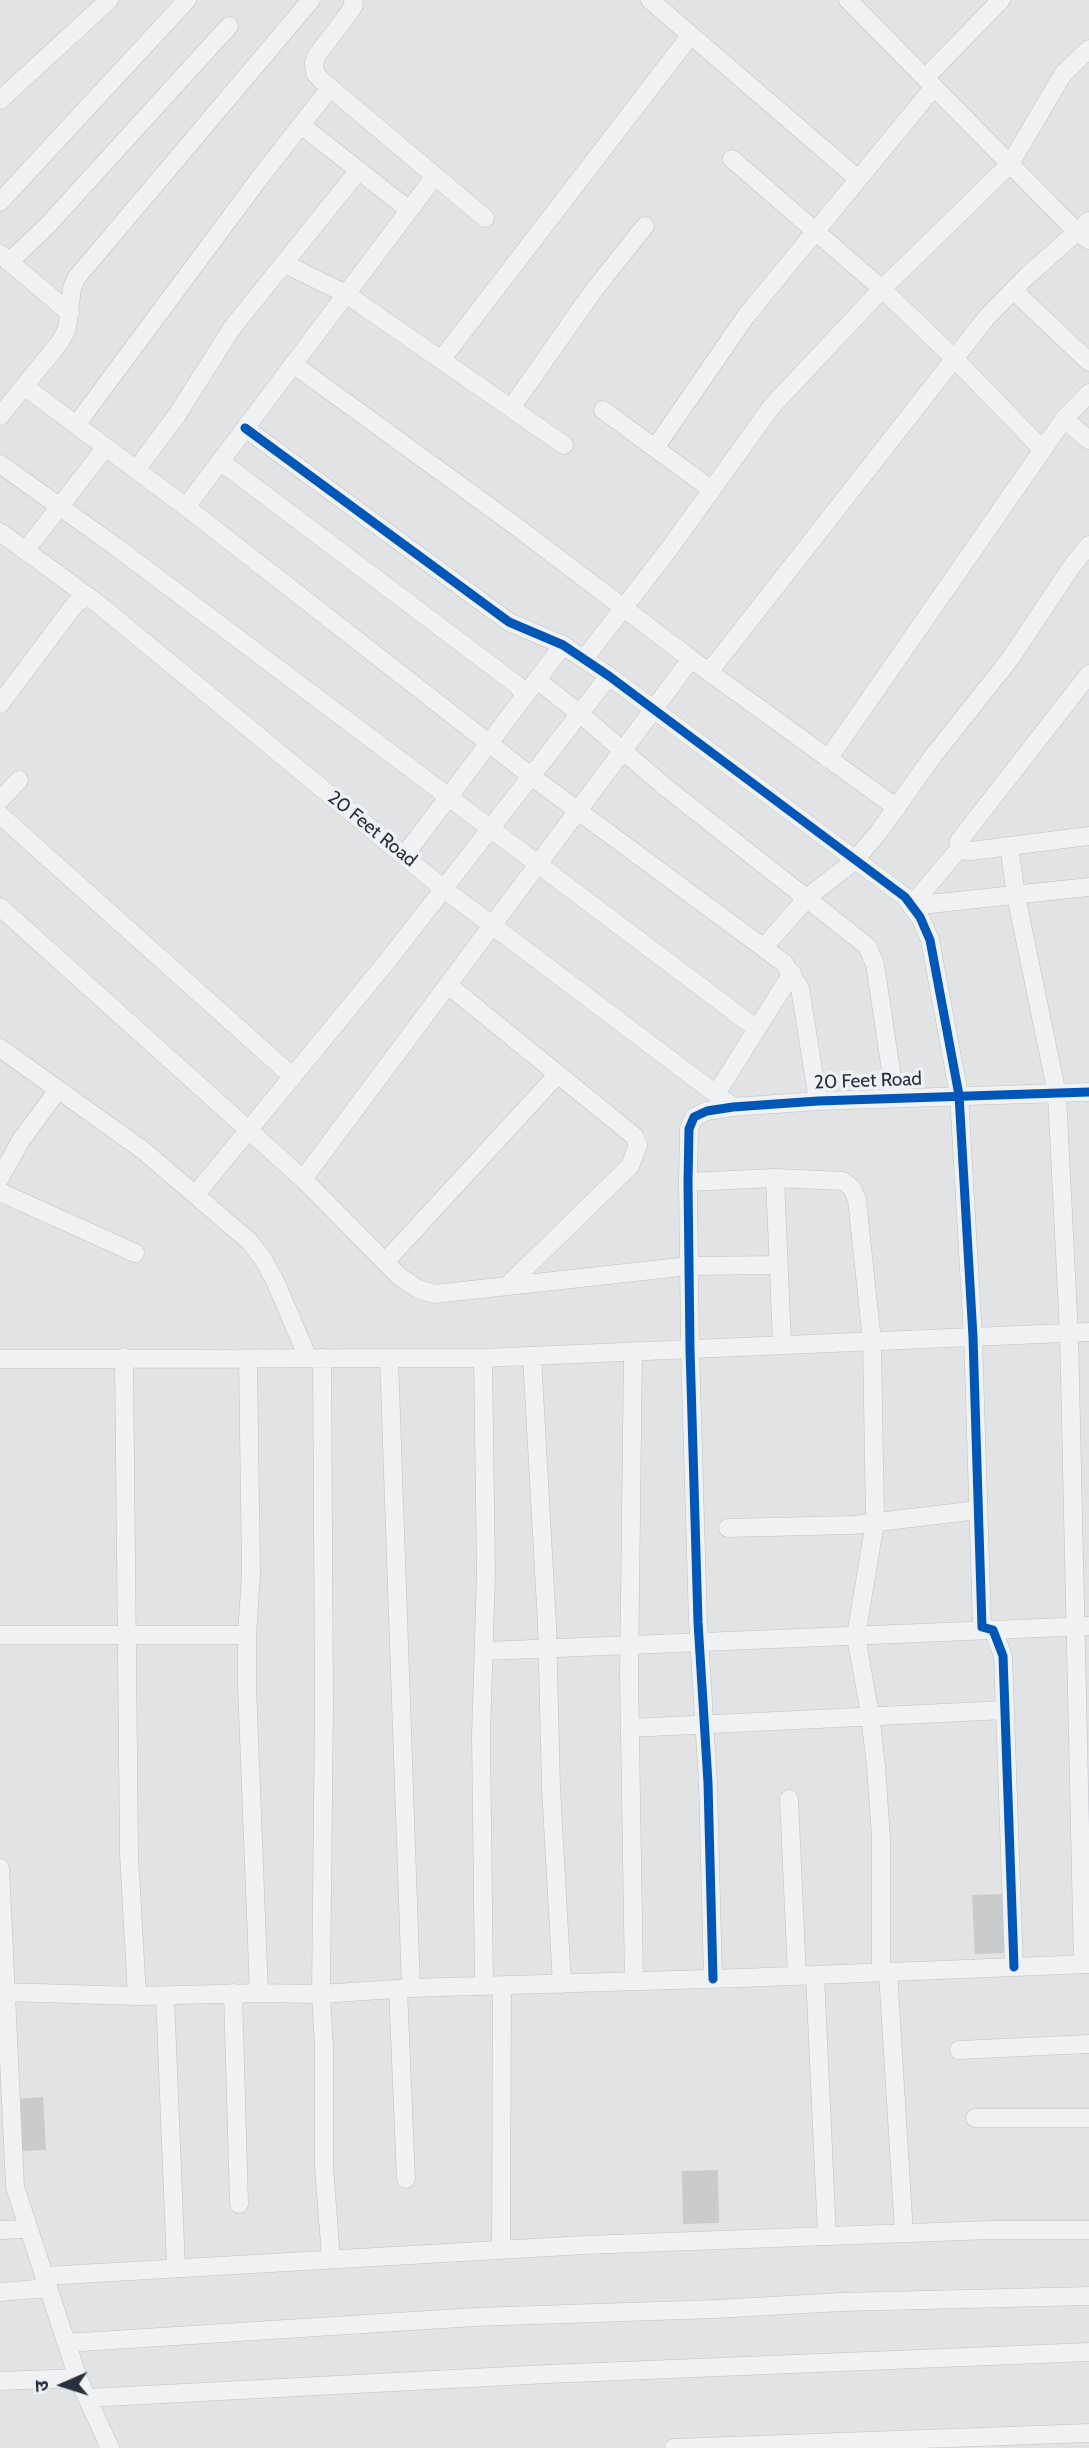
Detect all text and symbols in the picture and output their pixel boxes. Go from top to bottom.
street label: 20 Feet Road [323,786,421,872]
street label: 20 Feet Road [814,1068,922,1094]
north arrow [28,2350,98,2420]
text: उ [30,2380,53,2392]

